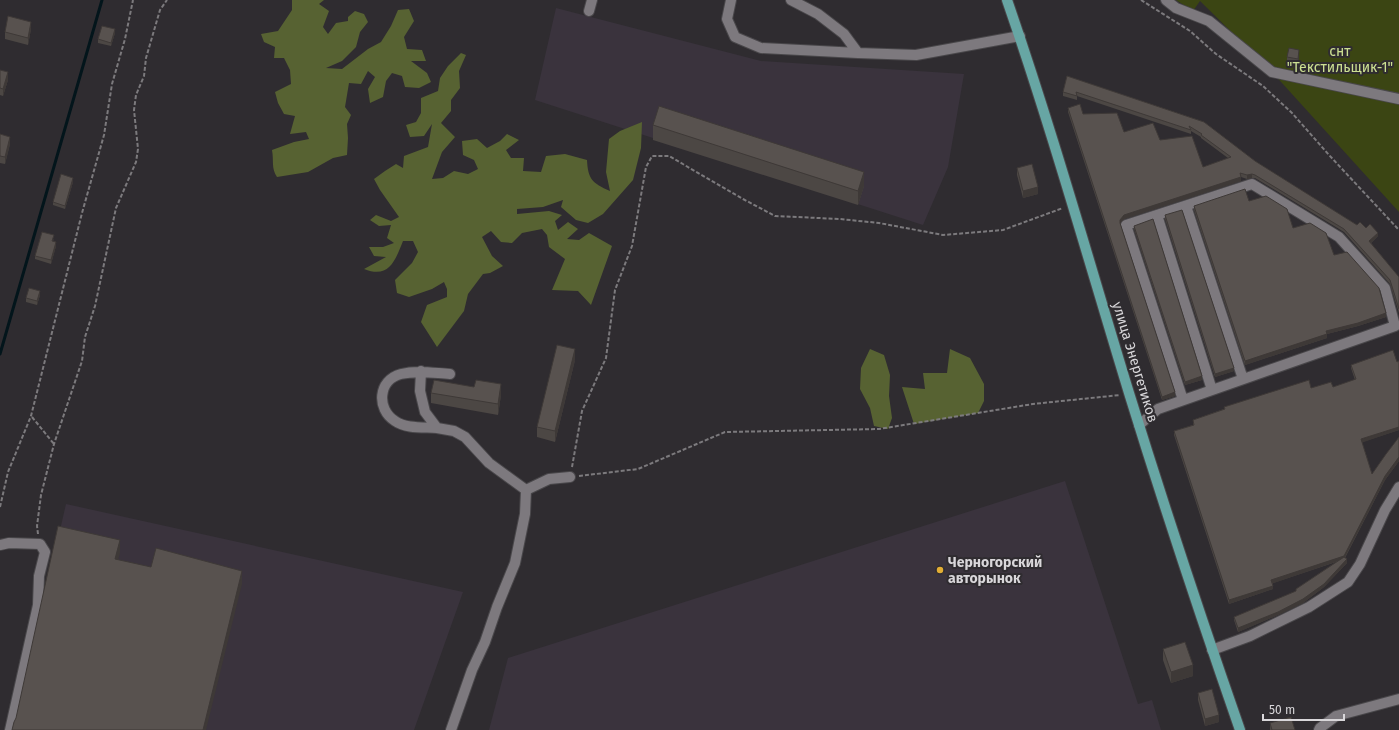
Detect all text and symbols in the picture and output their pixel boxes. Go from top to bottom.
park label: снт "Текстильщик-1" [1287,43,1393,76]
street label: улица Энергетиков [1109,300,1161,425]
place label: Черногорский авторынок [948,554,1042,587]
marker: Черногорский авторынок [935,565,945,575]
scale bar [1263,696,1344,722]
text: 50 m [1269,703,1295,717]

